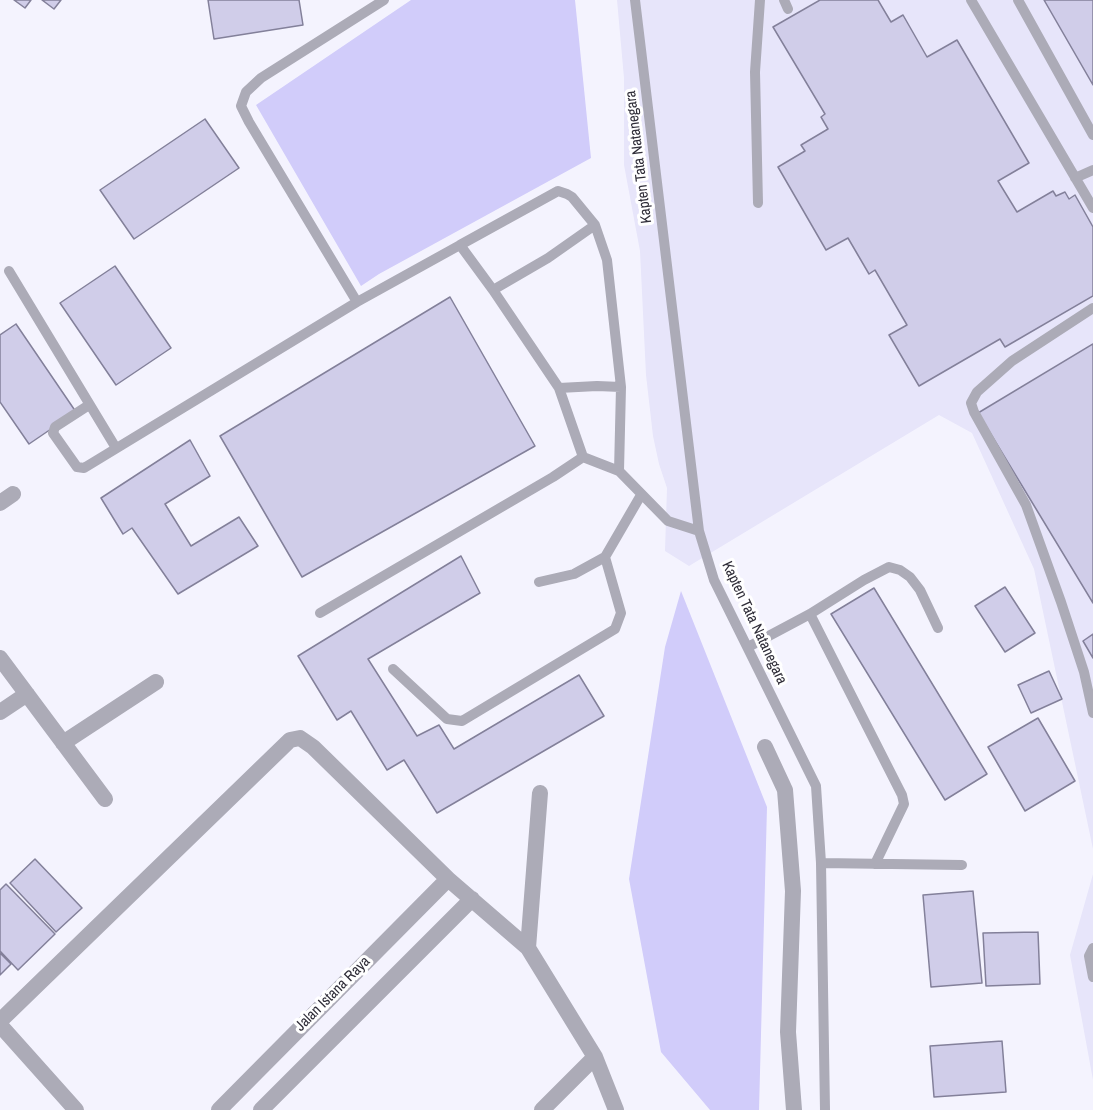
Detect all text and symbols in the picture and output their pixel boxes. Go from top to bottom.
street label: Kapten Tata Natanegara [622,90,656,224]
street label: Kapten Tata Natanegara [718,559,790,687]
street label: Jalan Istana Raya [292,953,374,1035]

